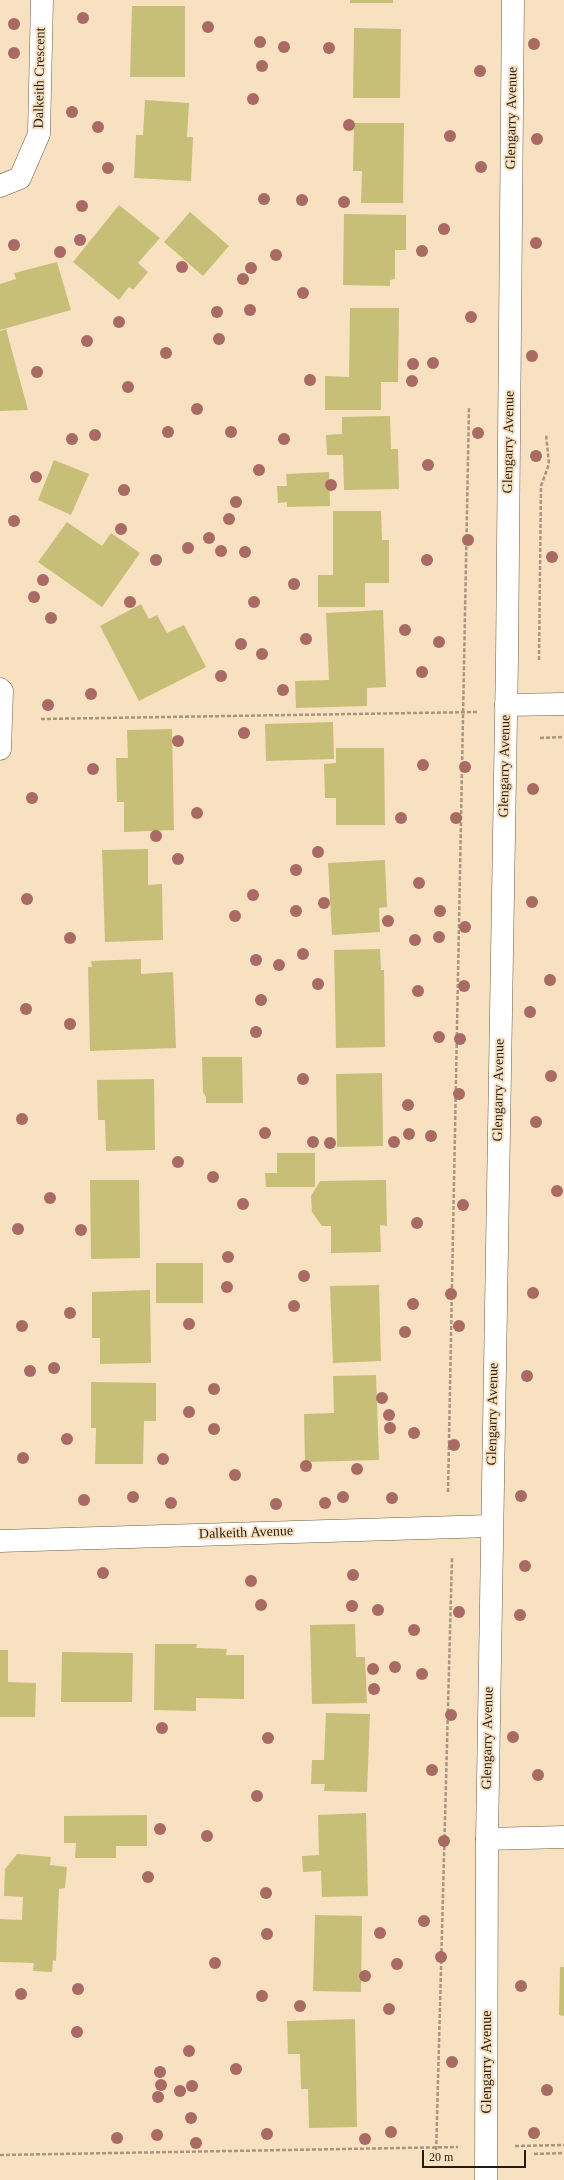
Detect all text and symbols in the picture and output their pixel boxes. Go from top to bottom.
street label: Dalkeith Crescent [31,28,49,128]
street label: Glengarry Avenue [503,66,521,170]
street label: Glengarry Avenue [500,390,518,494]
street label: Glengarry Avenue [496,714,514,818]
street label: Glengarry Avenue [490,1038,508,1142]
street label: Glengarry Avenue [484,1362,502,1466]
street label: Dalkeith Avenue [199,1523,293,1543]
street label: Glengarry Avenue [479,1686,497,1790]
street label: Glengarry Avenue [479,2011,495,2113]
scale bar [424,2142,528,2168]
text: 20 m [429,2150,453,2164]

